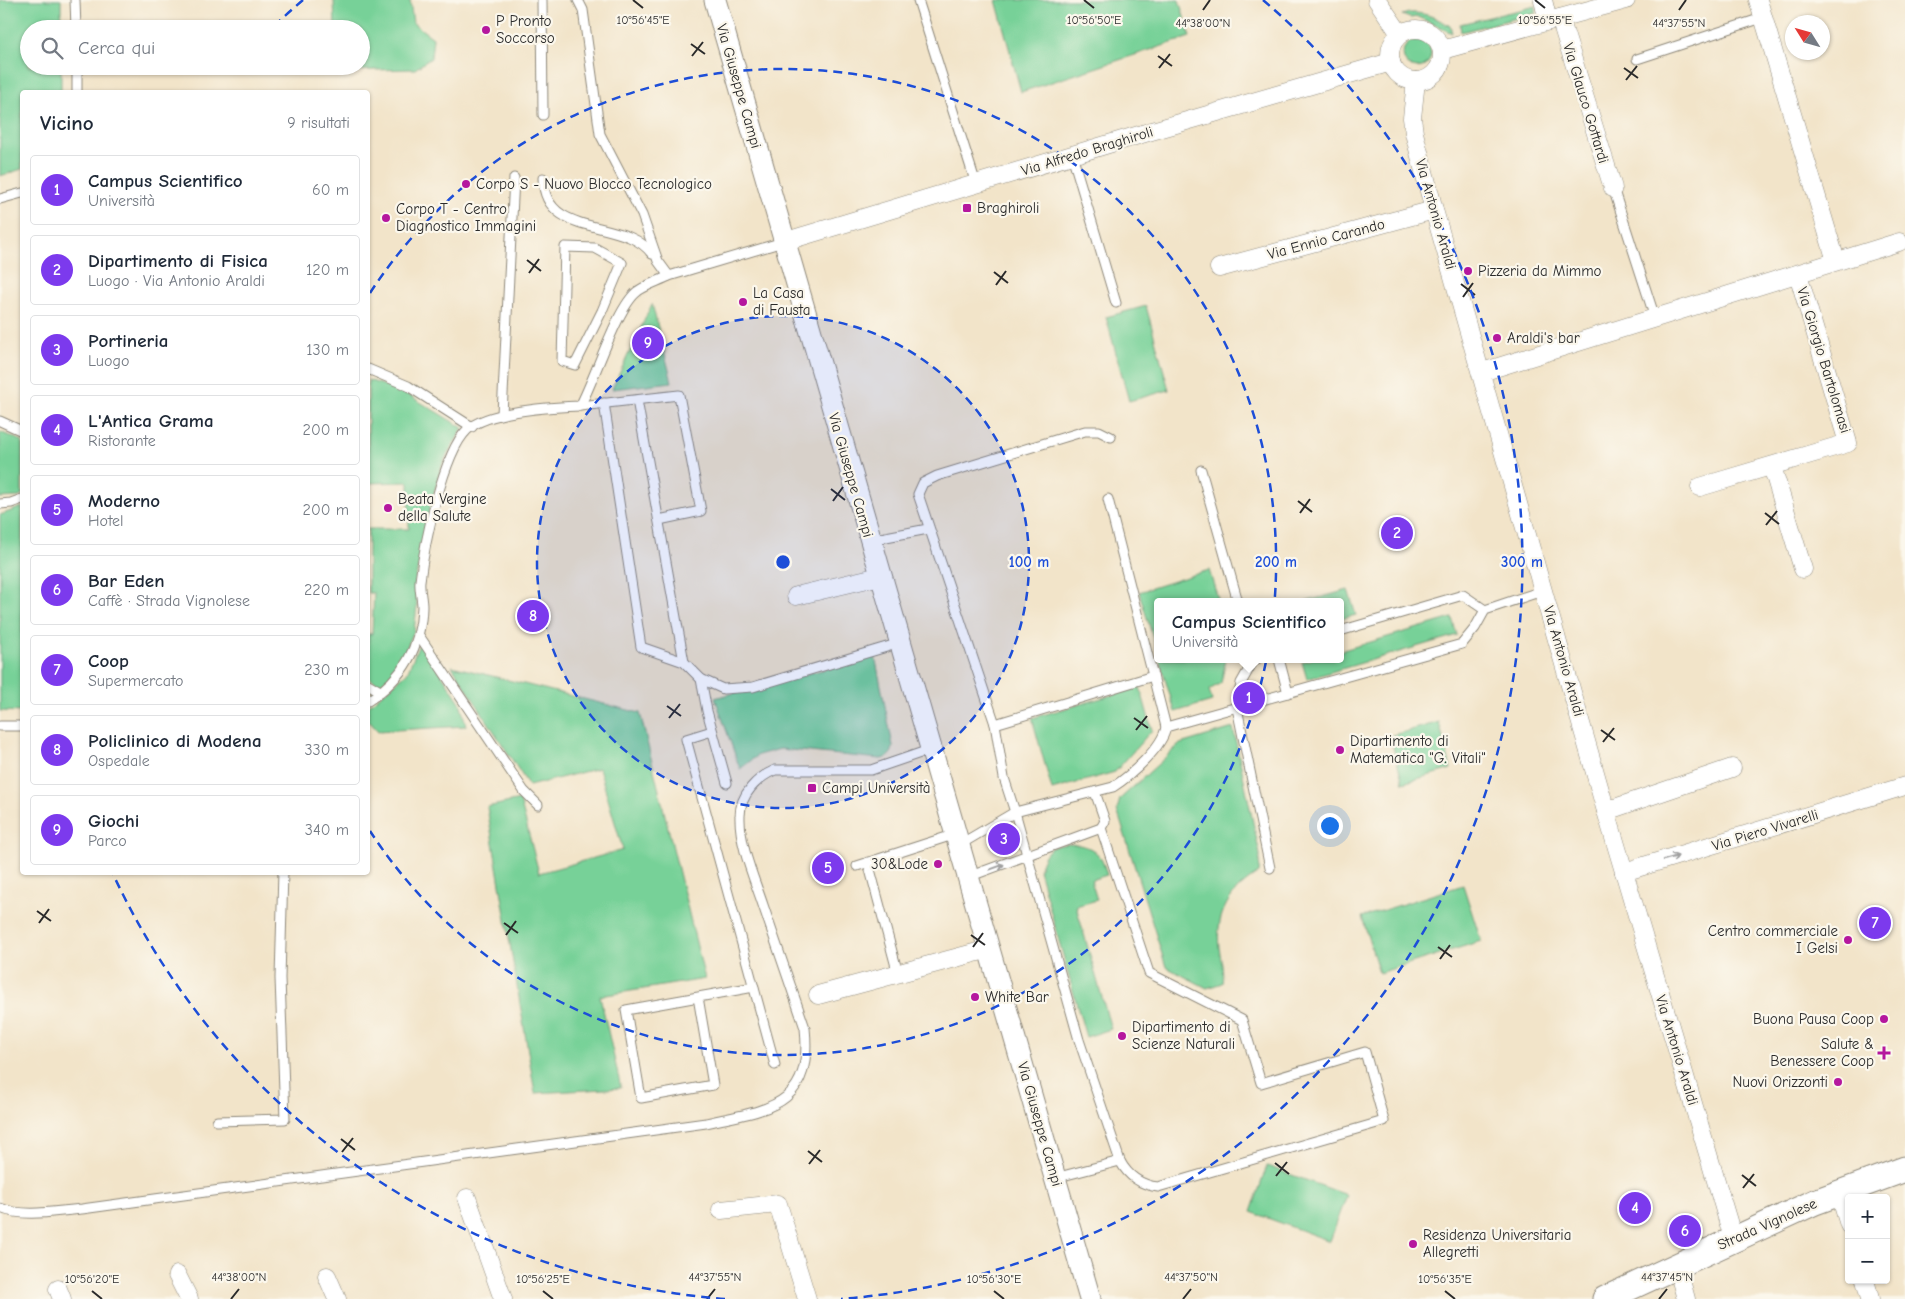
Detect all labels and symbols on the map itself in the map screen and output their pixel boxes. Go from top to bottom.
place label: P Pronto Soccorso [496,12,555,47]
text: 10°56'45"E [616,13,670,27]
text: 10°56'50"E [1067,13,1121,27]
text: 10°56'55"E [1518,13,1572,27]
north arrow [1785,15,1830,60]
text: 44°38'00"N [1176,16,1231,30]
text: 44°37'55"N [1653,16,1705,30]
street label: Via Giuseppe Campi [713,22,765,150]
marker: P Pronto Soccorso [480,24,492,36]
street label: Via Glauco Gottardi [1559,41,1613,165]
street label: Via Alfredo Braghiroli [1019,122,1155,180]
street label: Via Antonio Araldi [1412,157,1460,271]
place label: Corpo S - Nuovo Blocco Tecnologico [476,175,712,193]
marker: Corpo S - Nuovo Blocco Tecnologico [460,178,472,190]
place label: Braghiroli [977,199,1039,217]
place label: Corpo T - Centro Diagnostico Immagini [396,200,536,235]
marker: Braghiroli [961,202,973,214]
marker: Corpo T - Centro Diagnostico Immagini [380,212,392,224]
street label: Via Ennio Carando [1265,215,1387,263]
place label: Pizzeria da Mimmo [1478,262,1602,280]
marker: Pizzeria da Mimmo [1462,265,1474,277]
place label: La Casa di Fausta [753,284,810,319]
street label: Via Giorgio Bartolomasi [1793,285,1855,435]
marker: La Casa di Fausta [737,296,749,308]
pin: 9 [632,324,664,362]
place label: Araldi's bar [1507,329,1580,347]
marker: Araldi's bar [1491,332,1503,344]
street label: Via Giuseppe Campi [825,411,877,539]
place label: Beata Vergine della Salute [398,490,487,525]
marker: Beata Vergine della Salute [382,502,394,514]
pin: 2 [1381,514,1413,552]
centre of rings [774,553,792,571]
text: 100 m [1009,553,1049,571]
text: 200 m [1255,553,1297,571]
text: 300 m [1501,553,1543,571]
pin: 8 [517,597,549,635]
street label: Via Antonio Araldi [1540,604,1588,718]
pin: 1 [1233,679,1265,717]
place label: Dipartimento di Matematica "G. Vitali" [1350,732,1486,767]
marker: Dipartimento di Matematica "G. Vitali" [1334,744,1346,756]
place label: Campi Università [822,779,930,797]
marker: Campi Università [806,782,818,794]
street label: Via Piero Vivarelli [1710,805,1820,855]
your location [1317,813,1343,839]
pin: 3 [988,820,1020,858]
pin: 5 [812,849,844,887]
one-way arrow [1662,852,1678,862]
place label: 30&Lode [871,855,928,873]
marker: 30&Lode [932,858,944,870]
one-way arrow [989,862,1004,871]
pin: 7 [1859,904,1891,942]
place label: Centro commerciale I Gelsi [1708,922,1838,957]
marker: Centro commerciale I Gelsi [1842,934,1854,946]
place label: White Bar [985,988,1049,1006]
marker: White Bar [969,991,981,1003]
street label: Via Antonio Araldi [1652,993,1702,1107]
place label: Buona Pausa Coop [1753,1010,1874,1028]
marker: Buona Pausa Coop [1878,1013,1890,1025]
place label: Dipartimento di Scienze Naturali [1132,1018,1235,1053]
marker: Dipartimento di Scienze Naturali [1116,1030,1128,1042]
place label: Salute & Benessere Coop [1770,1035,1874,1070]
marker: Salute & Benessere Coop [1878,1047,1890,1059]
street label: Via Giuseppe Campi [1014,1060,1066,1188]
place label: Nuovi Orizzonti [1732,1073,1828,1091]
marker: Nuovi Orizzonti [1832,1076,1844,1088]
pin: 4 [1619,1189,1651,1227]
street label: Strada Vignolese [1715,1194,1820,1254]
pin: 6 [1669,1212,1701,1250]
place label: Residenza Universitaria Allegretti [1423,1226,1571,1261]
marker: Residenza Universitaria Allegretti [1407,1238,1419,1250]
text: 44°38'00"N [212,1270,267,1284]
text: 44°37'55"N [689,1270,741,1284]
text: 44°37'50"N [1164,1270,1218,1284]
text: 44°37'45"N [1641,1270,1693,1284]
text: 10°56'20"E [65,1272,119,1286]
text: 10°56'25"E [516,1272,570,1286]
text: 10°56'30"E [967,1272,1021,1286]
text: 10°56'35"E [1418,1272,1472,1286]

